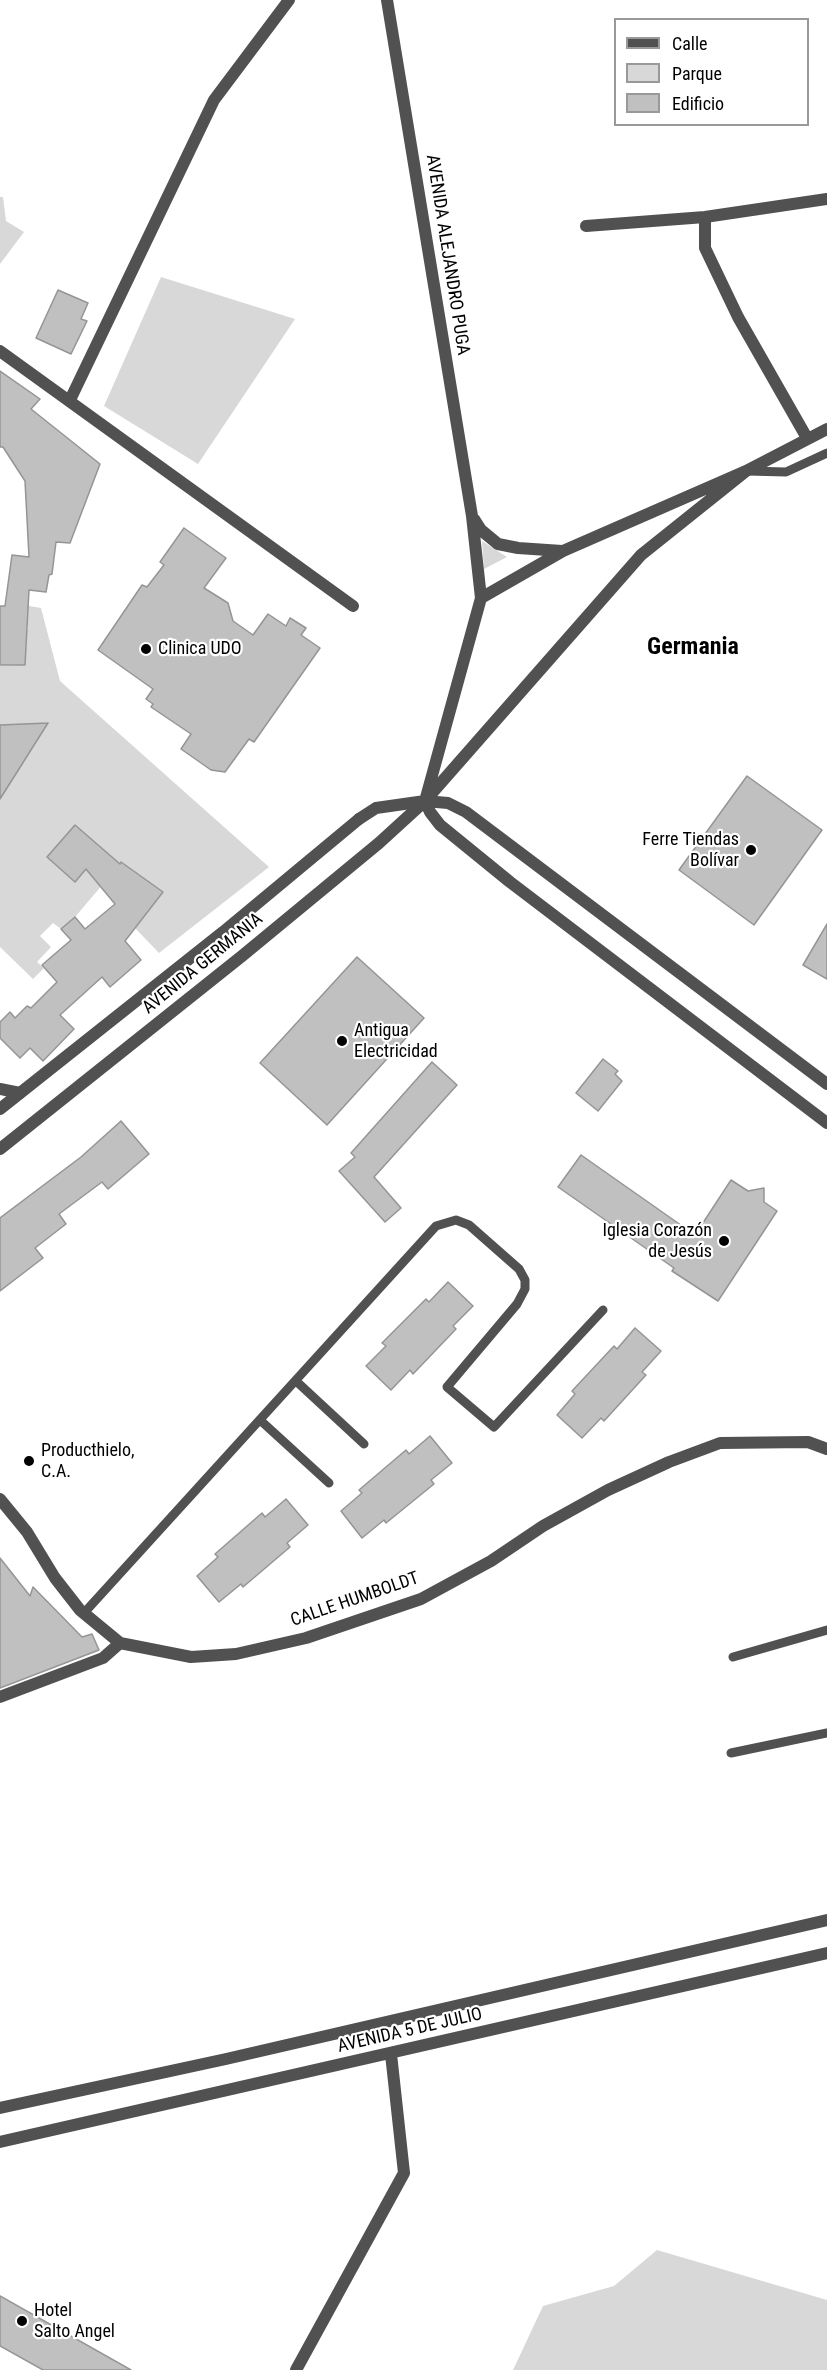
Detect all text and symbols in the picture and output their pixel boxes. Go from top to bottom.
legend [614,18,809,126]
text: Calle [672,33,708,54]
text: Parque [672,63,722,84]
text: Edificio [672,93,724,114]
street label: AVENIDA ALEJANDRO PUGA [420,153,474,357]
district label: Germania [647,634,739,662]
place label: Clinica UDO [158,638,242,660]
marker: Clinica UDO [139,642,153,656]
place label: Ferre Tiendas Bolívar [642,829,739,872]
marker: Ferre Tiendas Bolívar [744,843,758,857]
street label: AVENIDA GERMANIA [139,909,267,1019]
place label: Antigua Electricidad [354,1020,438,1062]
marker: Antigua Electricidad [335,1034,349,1048]
place label: Iglesia Corazón de Jesús [602,1220,712,1262]
marker: Iglesia Corazón de Jesús [717,1234,731,1248]
place label: Producthielo, C.A. [41,1440,135,1482]
marker: Producthielo, C.A. [22,1454,36,1468]
street label: CALLE HUMBOLDT [288,1568,422,1632]
street label: AVENIDA 5 DE JULIO [335,2004,485,2058]
place label: Hotel Salto Angel [34,2300,115,2342]
marker: Hotel Salto Angel [15,2314,29,2328]

